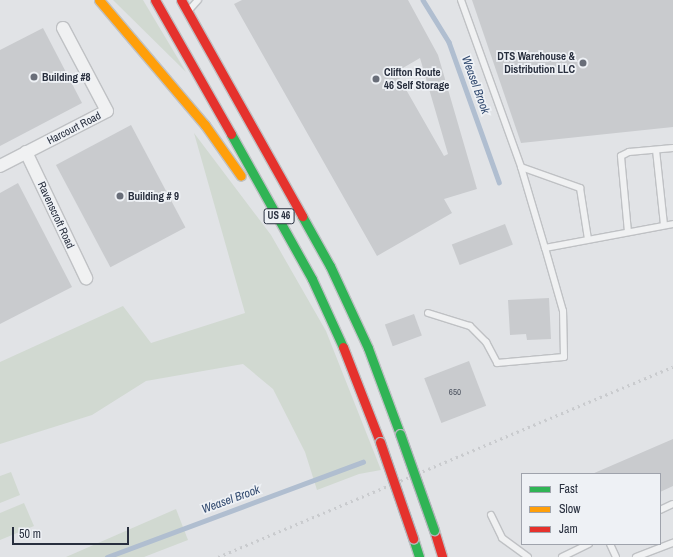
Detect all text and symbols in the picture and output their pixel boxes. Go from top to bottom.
place label: DTS Warehouse & Distribution LLC [497,50,575,76]
water label: Weasel Brook [458,54,492,116]
marker: DTS Warehouse & Distribution LLC [578,58,588,68]
place label: Clifton Route 46 Self Storage [384,66,449,92]
place label: Building #8 [42,70,91,84]
marker: Building #8 [29,72,39,82]
marker: Clifton Route 46 Self Storage [371,74,381,84]
street label: Harcourt Road [45,109,103,147]
street label: Ravenscroft Road [35,179,77,251]
place label: Building # 9 [128,189,179,203]
marker: Building # 9 [115,191,125,201]
road number: US 46 [263,208,295,224]
house number: 650 [449,387,461,397]
legend [521,473,661,545]
text: Fast [559,481,578,497]
water label: Weasel Brook [200,483,262,517]
text: Slow [559,501,580,517]
scale bar [14,519,131,545]
text: Jam [559,521,578,537]
text: 50 m [19,526,41,542]

